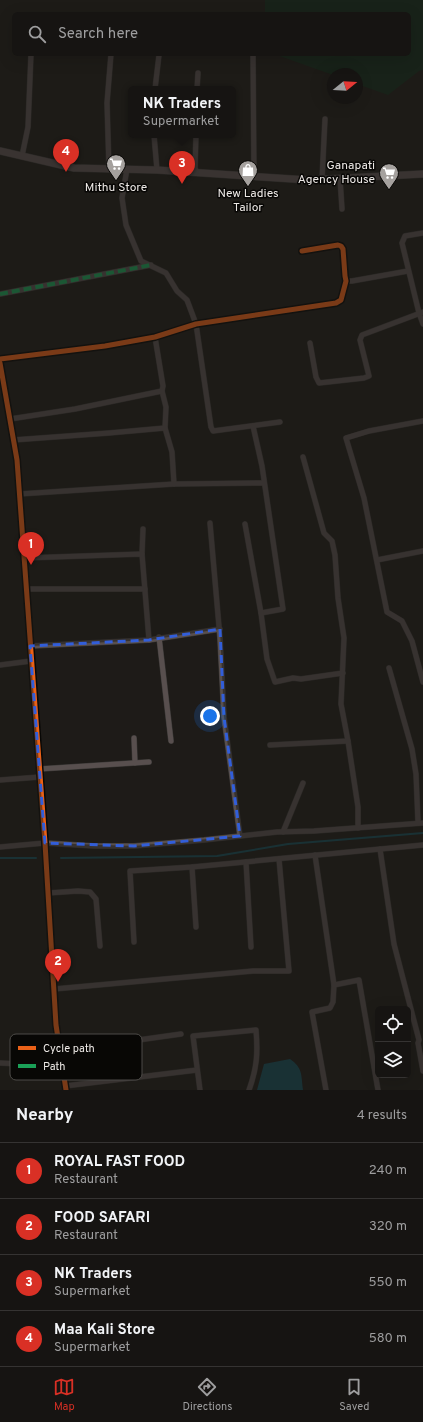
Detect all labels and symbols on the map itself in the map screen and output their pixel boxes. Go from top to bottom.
north arrow [327,68,363,104]
pin: 4 [53,139,79,172]
pin: 3 [169,151,195,184]
supermarket icon: Mithu Store [105,153,127,181]
place label: Ganapati Agency House [298,158,375,188]
shop icon: New Ladies Tailor [237,159,259,187]
supermarket icon: Ganapati Agency House [378,162,400,190]
place label: Mithu Store [85,180,147,196]
place label: New Ladies Tailor [217,186,279,216]
pin: 1 [18,532,44,565]
your location [200,706,220,726]
pin: 2 [45,949,71,982]
legend [10,1034,142,1080]
text: Cycle path [43,1042,95,1056]
text: Path [43,1060,65,1074]

